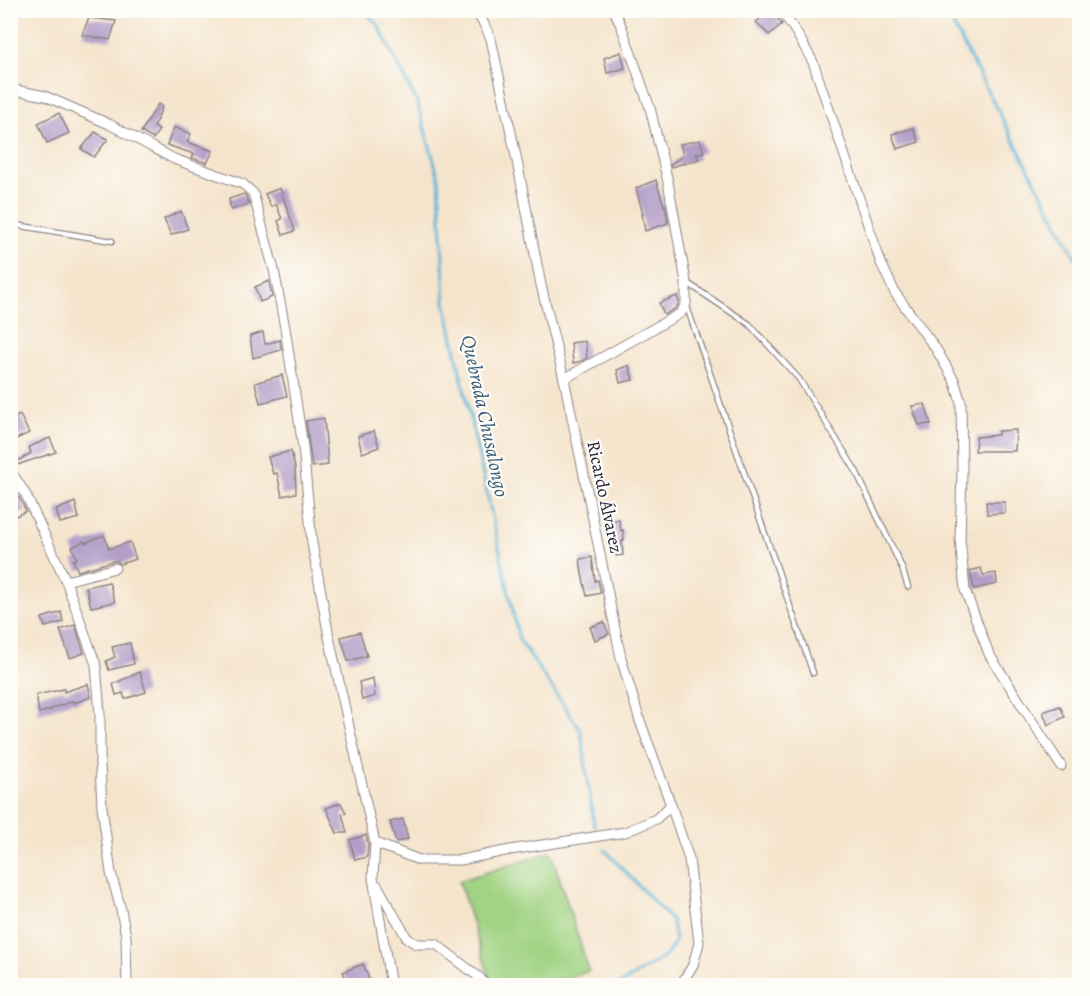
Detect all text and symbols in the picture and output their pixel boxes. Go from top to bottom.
water label: Quebrada Chusalongo [455,333,515,499]
street label: Ricardo Álvarez [581,439,629,555]

